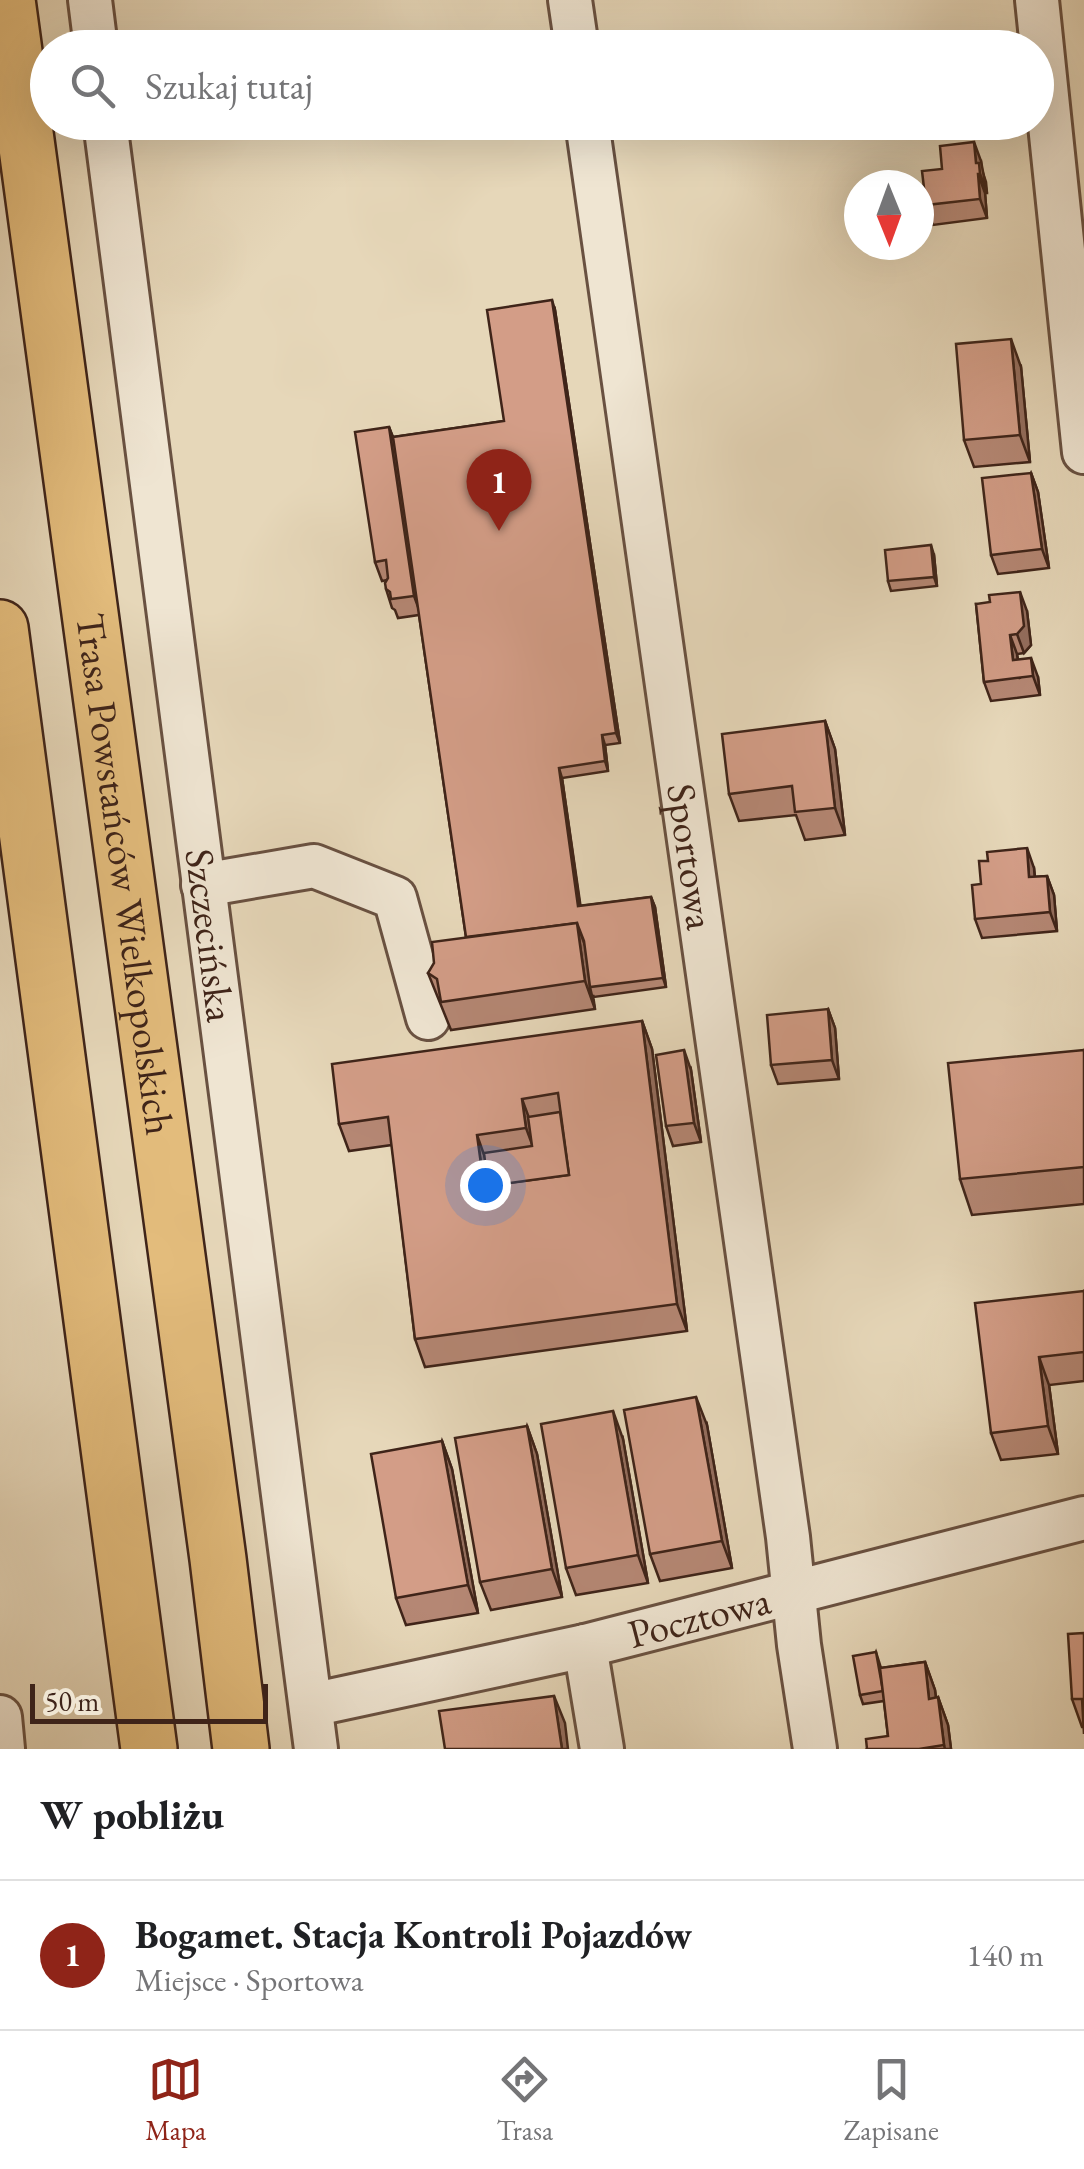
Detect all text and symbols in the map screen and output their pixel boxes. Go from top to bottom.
search box [30,30,1054,140]
icon: search [65,58,120,113]
text: Szukaj tutaj [145,61,313,110]
north arrow [844,170,934,260]
pin: 1 [466,448,532,531]
street label: Trasa Powstańców Wielkopolskich [64,610,186,1138]
street label: Sportowa [655,780,727,933]
street label: Szczecińska [173,845,247,1025]
your location [460,1160,511,1211]
street label: Pocztowa [622,1574,776,1660]
scale bar [30,1679,268,1724]
text: 50 m [45,1683,99,1719]
text: W pobliżu [40,1787,224,1842]
text: Bogamet. Stacja Kontroli Pojazdów [135,1910,692,1959]
text: 1 [64,1934,81,1976]
text: 140 m [967,1934,1044,1976]
text: Miejsce · Sportowa [135,1959,363,2001]
tab: Mapa [145,2052,206,2148]
tab: Trasa [496,2052,553,2148]
tab: Zapisane [843,2052,939,2148]

